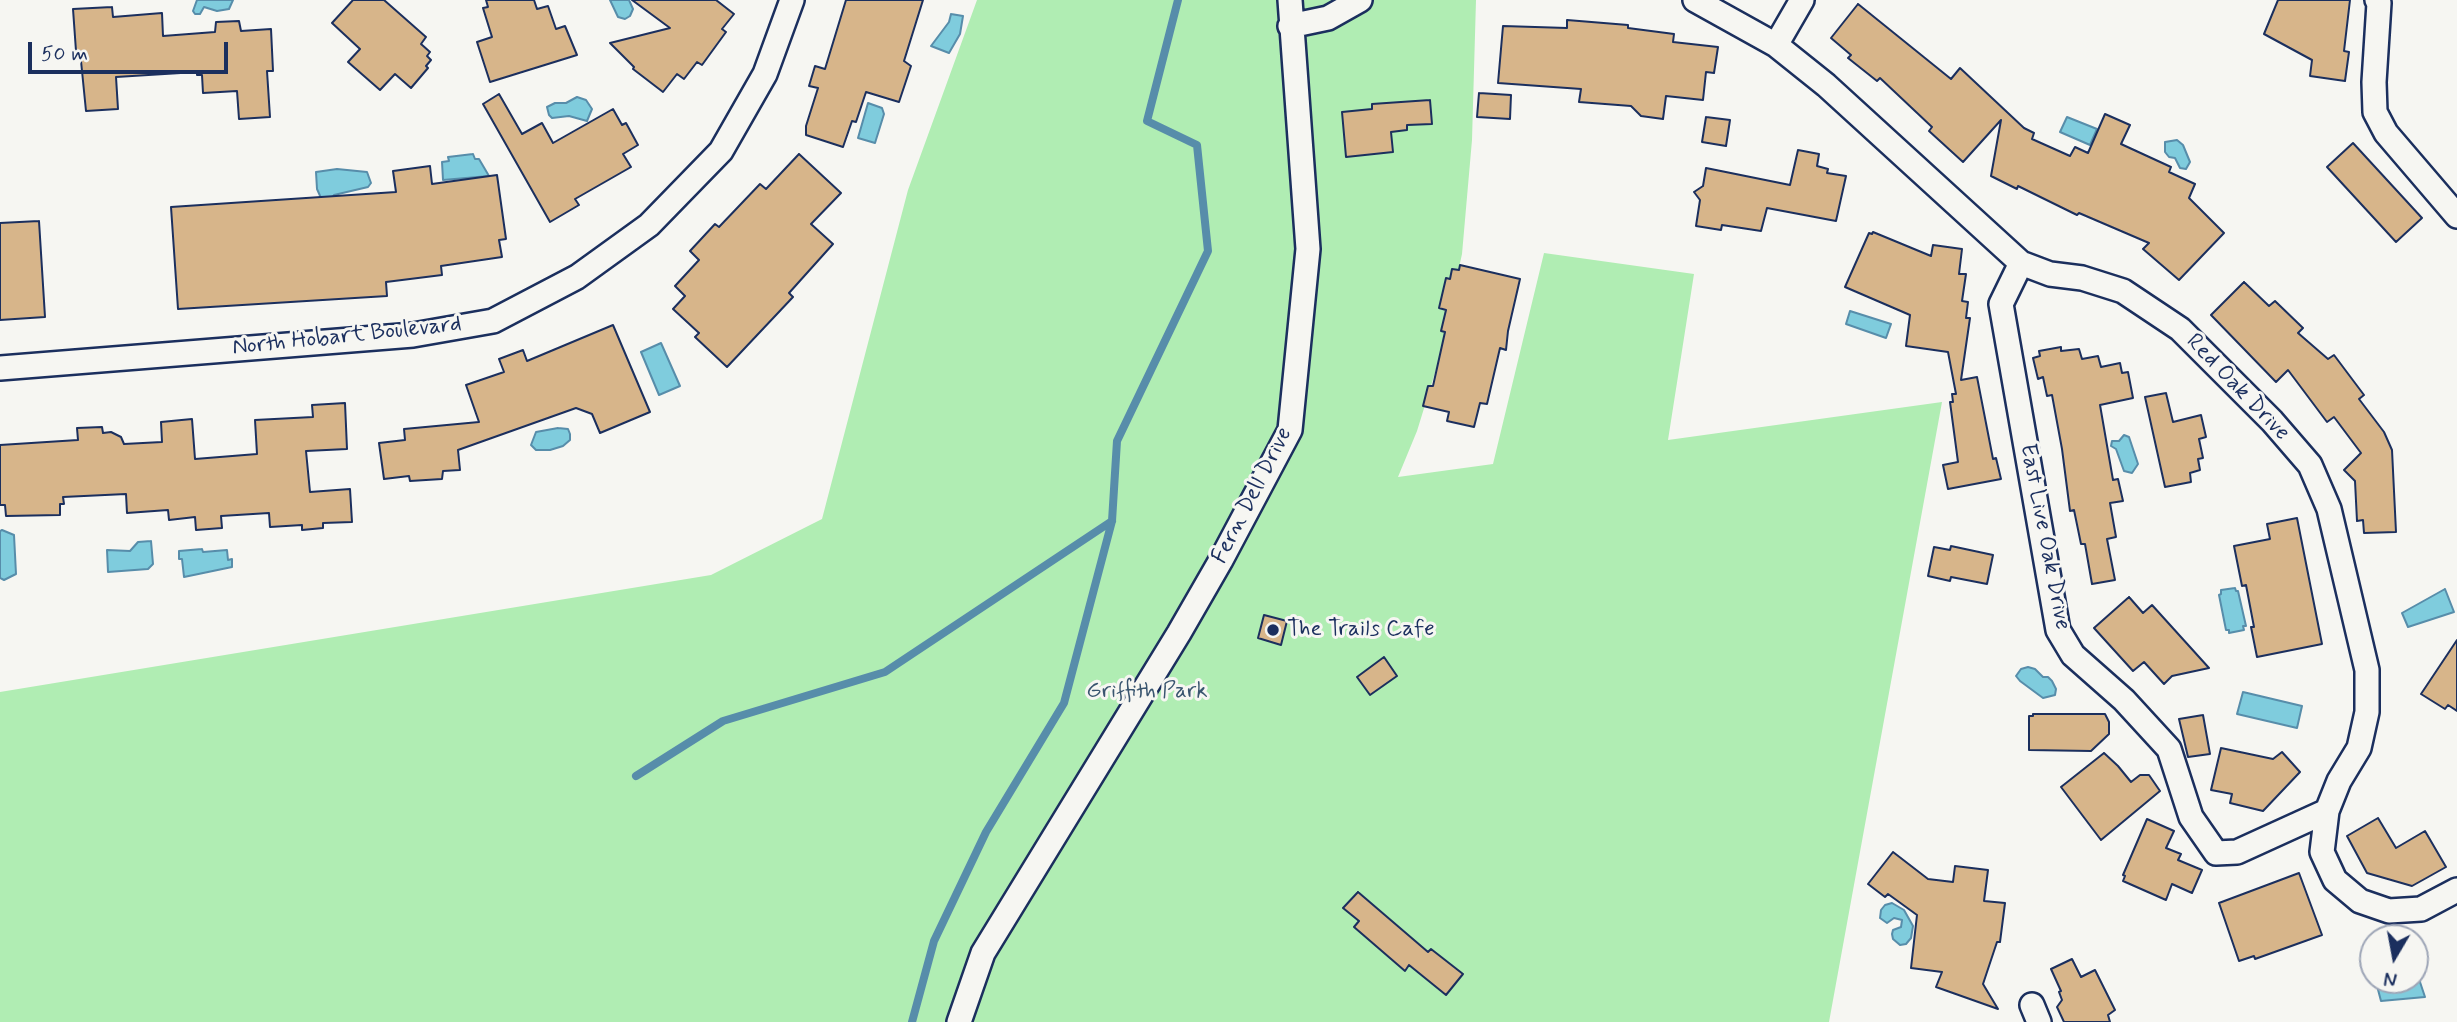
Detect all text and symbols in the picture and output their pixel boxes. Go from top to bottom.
scale bar [32,28,231,72]
text: 50 m [41,40,88,68]
street label: North Hobart Boulevard [231,311,463,363]
street label: Red Oak Drive [2179,329,2295,447]
street label: Fern Dell Drive [1207,423,1299,569]
street label: East Live Oak Drive [2012,442,2076,632]
place label: The Trails Cafe [1287,616,1435,644]
marker: The Trails Cafe [1265,622,1281,638]
park label: Griffith Park [1086,678,1208,706]
north arrow [2359,924,2429,994]
text: N [2382,965,2399,992]

